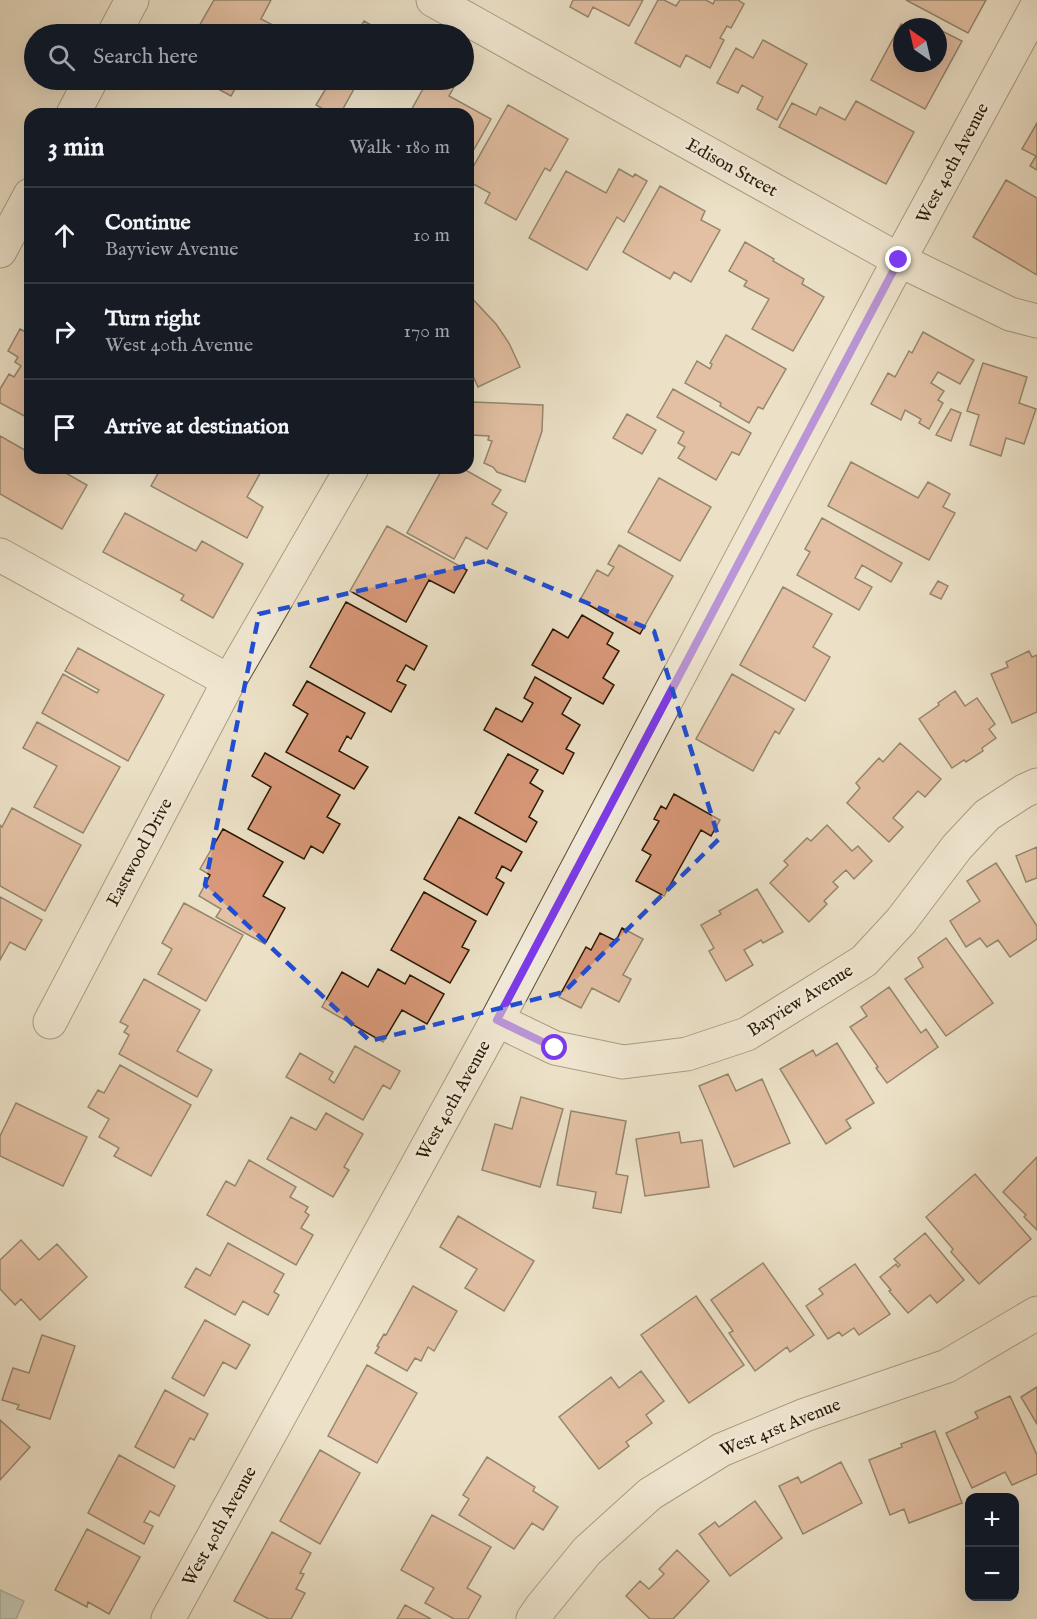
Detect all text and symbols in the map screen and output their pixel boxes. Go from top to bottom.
north arrow [893,18,947,72]
search box [24,24,474,90]
icon: search [45,41,78,74]
text: Search here [93,43,198,71]
street label: West 40th Avenue [912,99,995,228]
text: 3 min [48,131,104,164]
street label: Edison Street [681,134,781,203]
text: Walk · 180 m [349,135,450,160]
text: Continue [105,209,191,237]
icon: ahead [48,219,81,252]
text: 10 m [413,223,450,248]
text: Bayview Avenue [105,237,238,262]
route end [885,246,911,272]
text: Turn right [105,305,200,333]
icon: right [48,315,81,348]
text: 170 m [404,319,450,344]
text: West 40th Avenue [105,333,253,358]
icon: arrive [48,411,81,444]
text: Arrive at destination [105,413,289,441]
street label: Eastwood Drive [102,795,178,911]
street label: Bayview Avenue [744,960,858,1043]
route start [541,1034,567,1060]
street label: West 40th Avenue [412,1037,497,1165]
street label: West 41st Avenue [717,1394,844,1463]
street label: West 40th Avenue [178,1463,263,1591]
map controls [965,1493,1019,1601]
button: + [965,1493,1019,1547]
button: − [965,1547,1019,1601]

